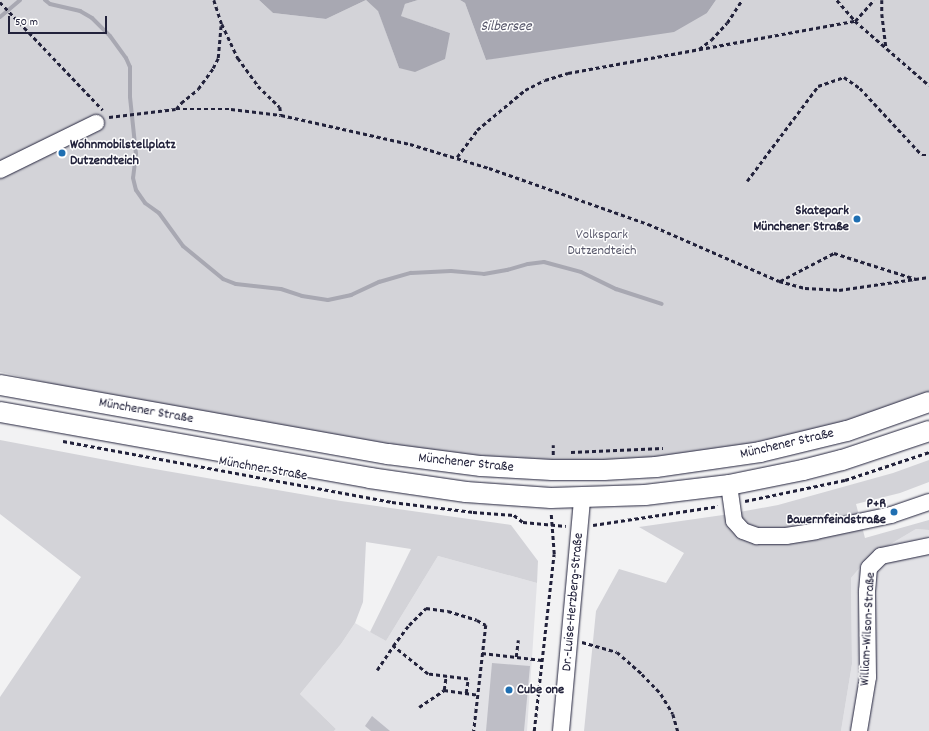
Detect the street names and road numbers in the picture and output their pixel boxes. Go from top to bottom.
street label: Münchener Straße [97,394,195,428]
street label: Münchener Straße [738,425,836,463]
street label: Münchener Straße [417,450,515,476]
street label: Münchner Straße [217,453,309,485]
street label: Dr.-Luise-Herzberg-Straße [559,532,587,672]
street label: William-Wilson-Straße [857,572,879,686]

